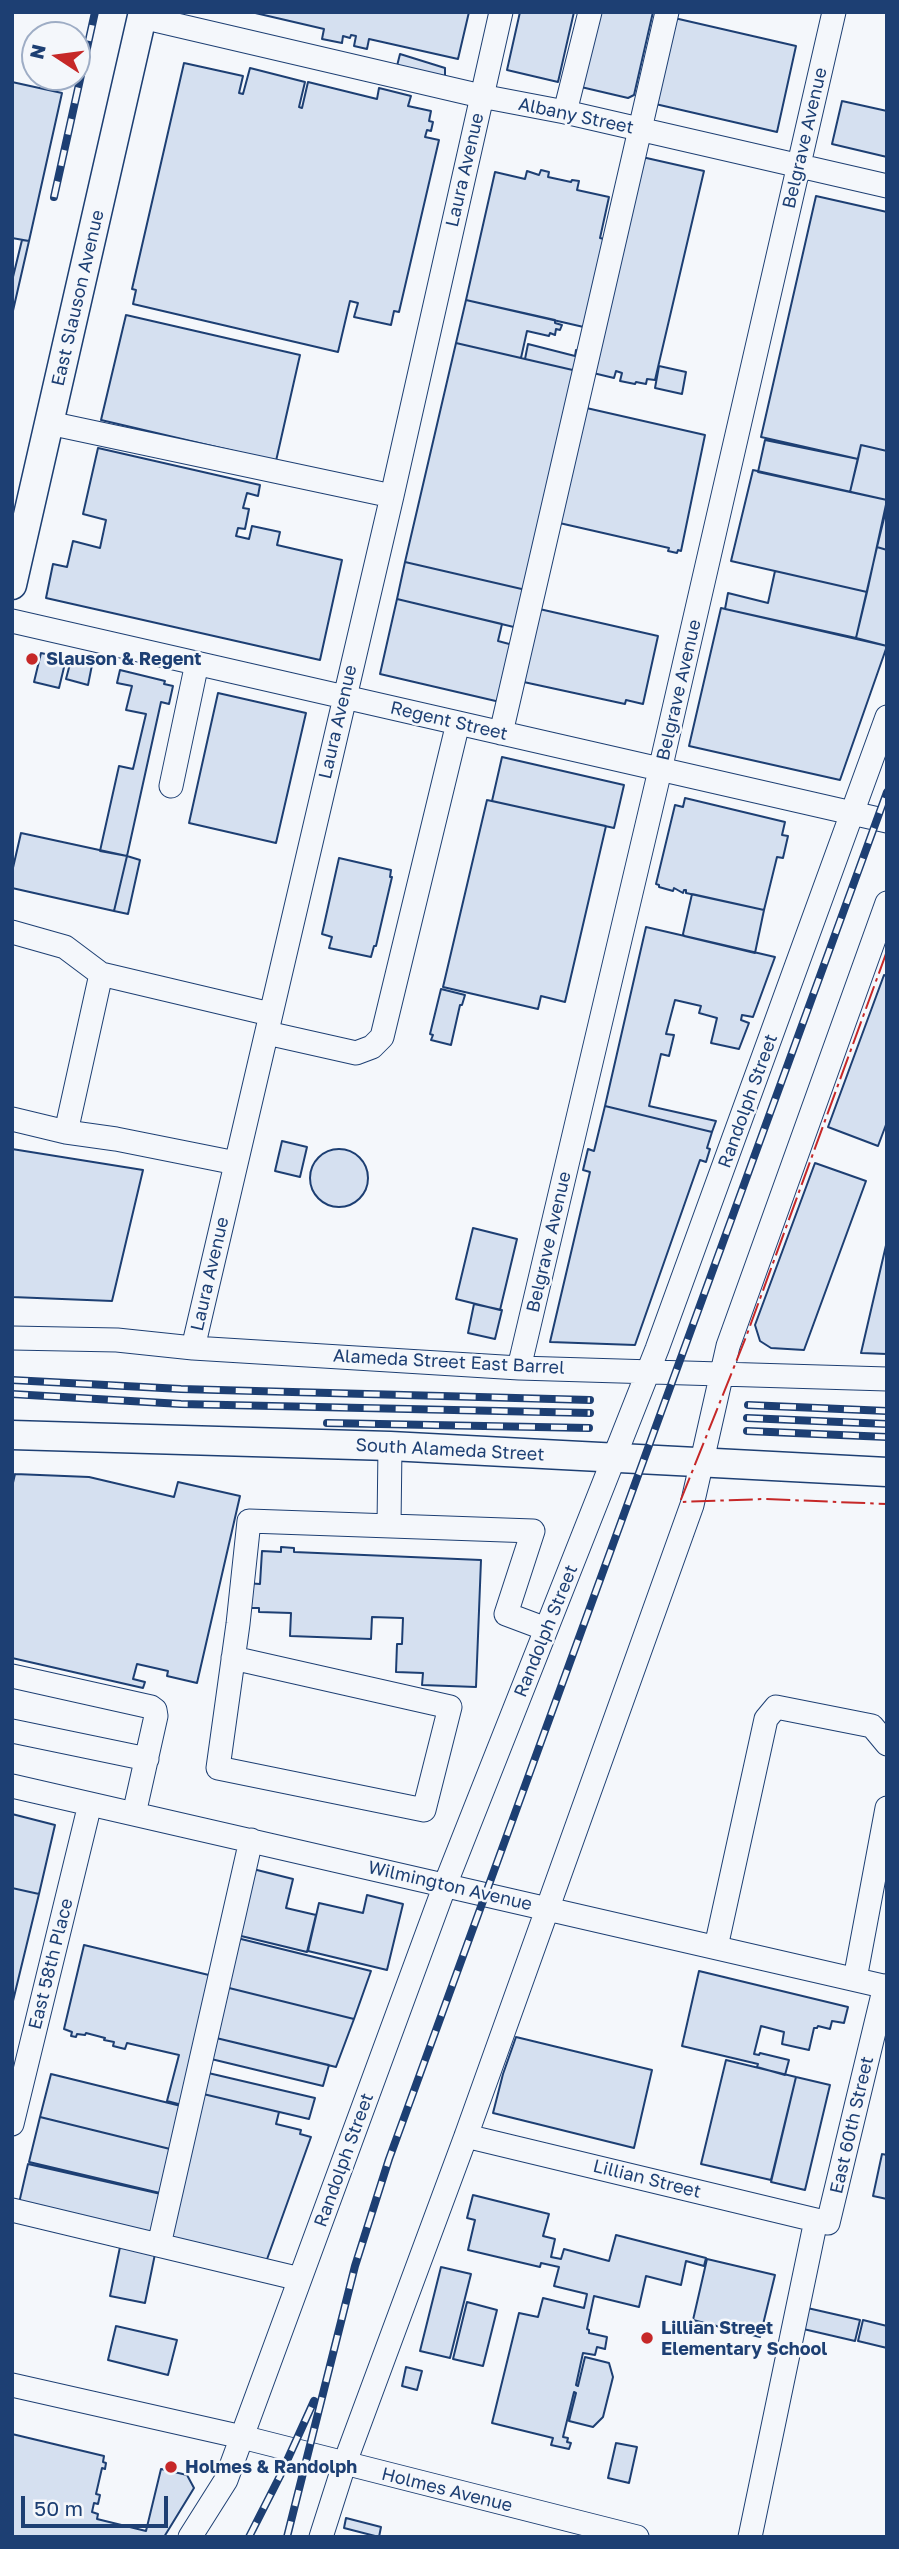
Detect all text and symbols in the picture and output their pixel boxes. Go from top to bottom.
north arrow [21,21,91,91]
text: N [24,42,50,61]
street label: Belgrave Avenue [778,65,832,211]
street label: Albany Street [516,93,636,139]
street label: Laura Avenue [441,111,489,229]
street label: East Slauson Avenue [47,208,109,388]
street label: Belgrave Avenue [652,617,706,763]
place label: Slauson & Regent [46,648,201,670]
marker: Slauson & Regent [24,651,40,667]
street label: Laura Avenue [314,663,362,781]
street label: Regent Street [388,697,510,745]
street label: Randolph Street [714,1031,782,1171]
street label: Belgrave Avenue [522,1169,576,1315]
street label: Laura Avenue [186,1215,234,1333]
street label: Alameda Street East Barrel [333,1345,565,1379]
street label: South Alameda Street [355,1434,545,1466]
street label: Randolph Street [510,1562,582,1700]
street label: Wilmington Avenue [366,1857,534,1915]
street label: East 58th Place [24,1896,78,2032]
street label: East 60th Street [826,2054,878,2196]
street label: Randolph Street [310,2090,378,2230]
street label: Lillian Street [591,2155,703,2203]
place label: Lillian Street Elementary School [661,2317,827,2360]
marker: Lillian Street Elementary School [639,2330,655,2346]
place label: Holmes & Randolph [185,2456,357,2478]
marker: Holmes & Randolph [163,2459,179,2475]
street label: Holmes Avenue [379,2463,515,2517]
scale bar [24,2482,172,2526]
text: 50 m [34,2495,83,2521]

